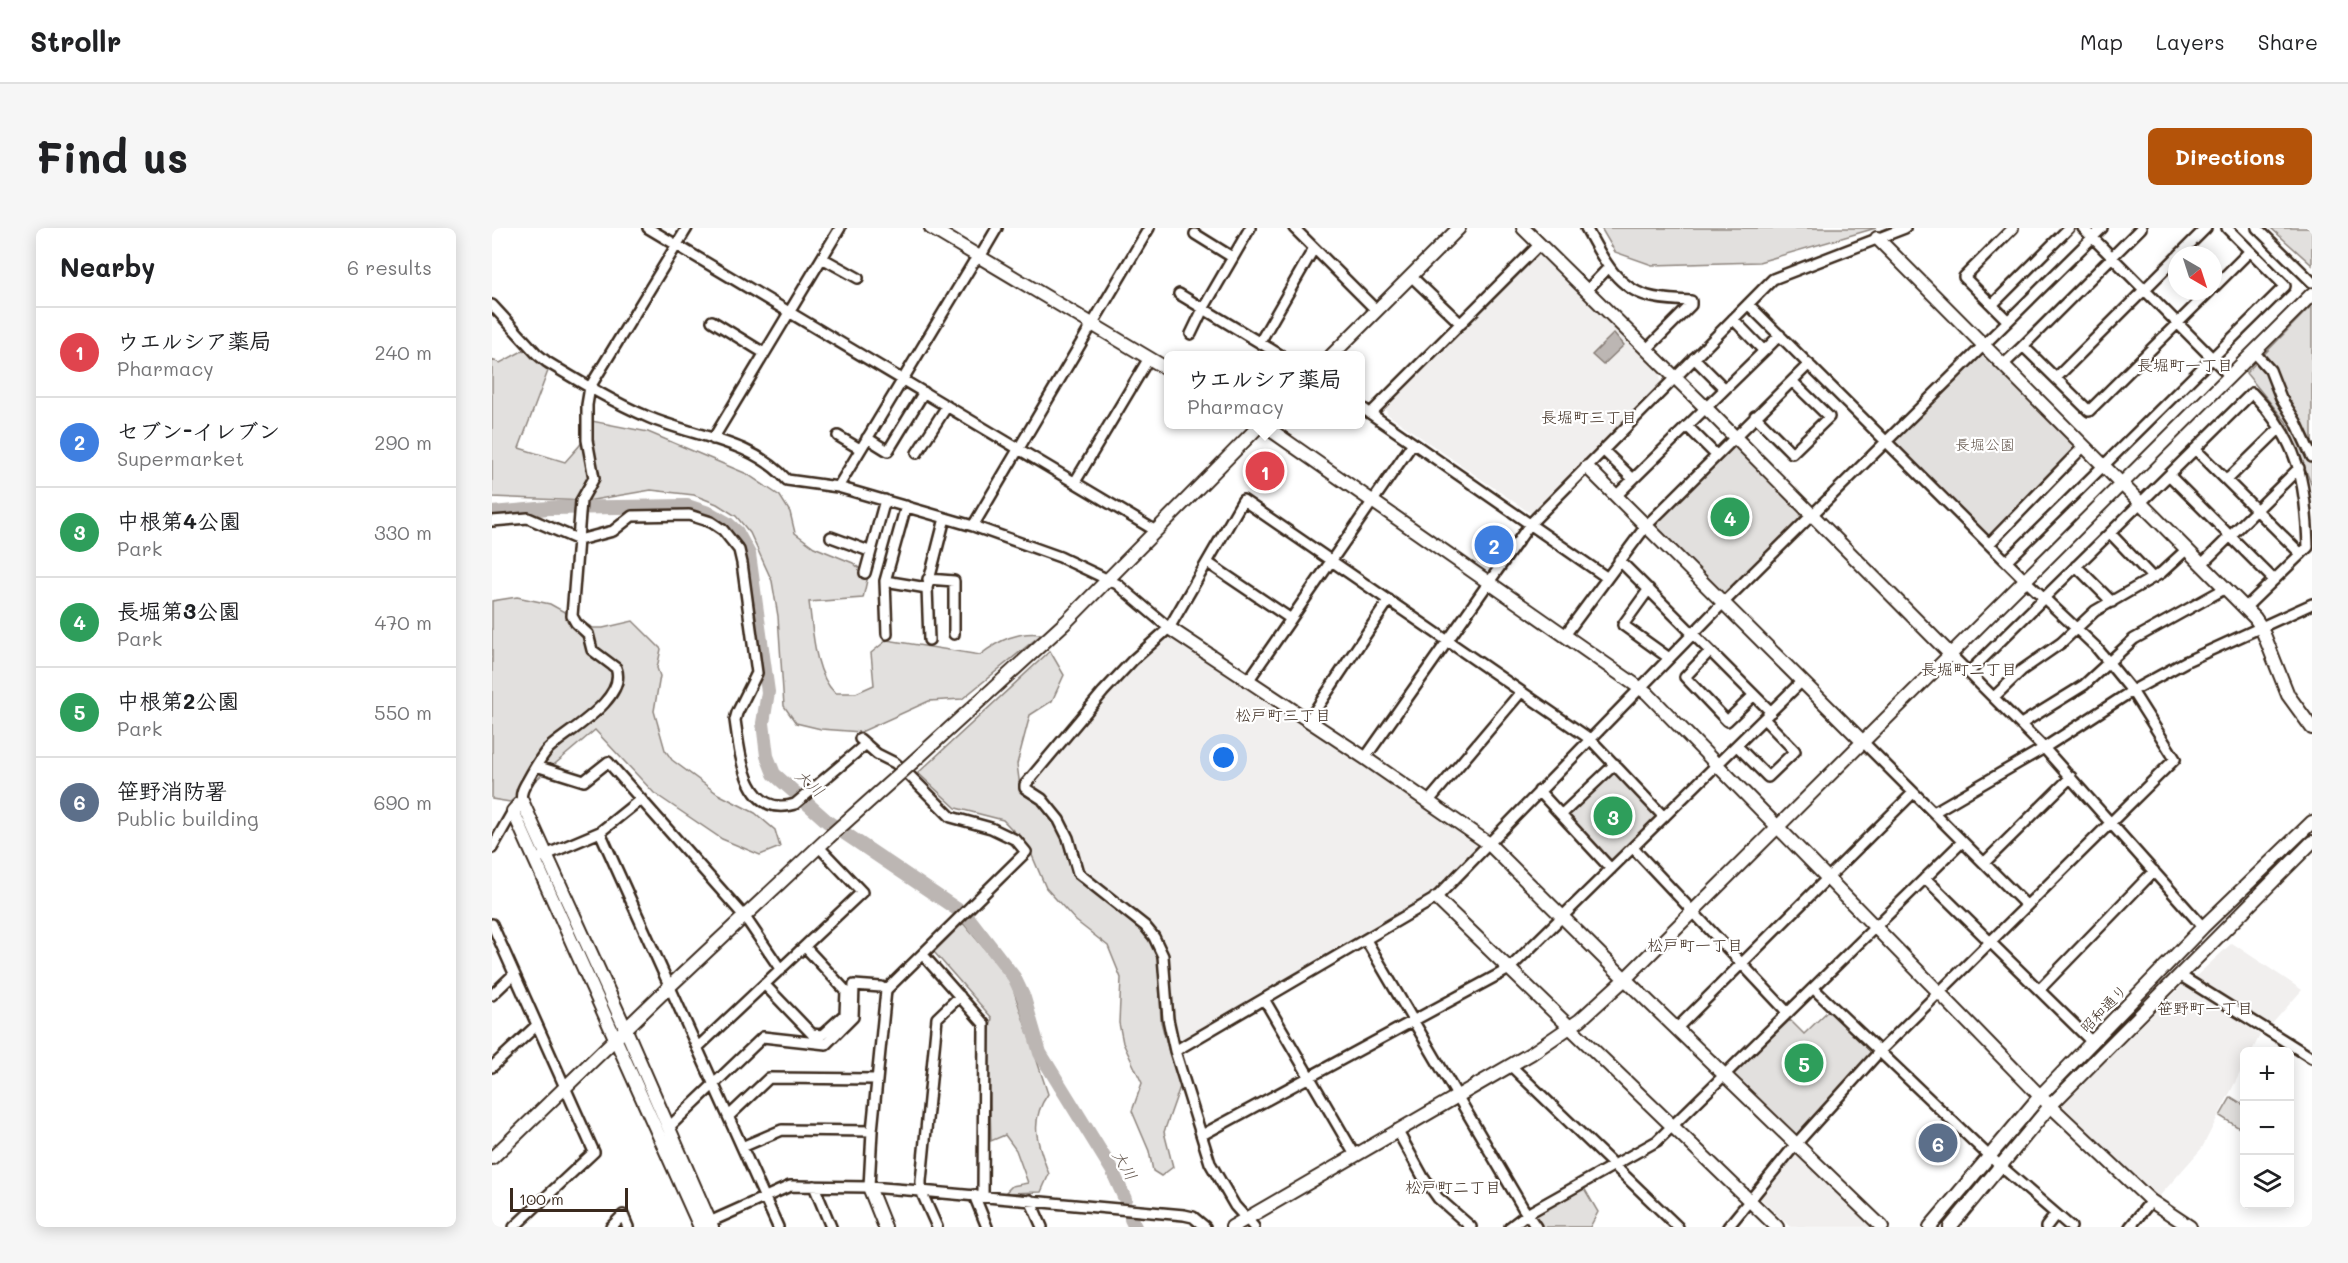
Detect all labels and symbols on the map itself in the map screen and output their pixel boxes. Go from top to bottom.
north arrow [2168,246,2222,300]
district label: 長堀町一丁目 [2137,354,2233,375]
district label: 長堀町三丁目 [1541,406,1637,427]
park label: 長堀公園 [1955,434,2015,454]
pin: 1 [1246,448,1284,494]
pin: 4 [1710,494,1750,540]
pin: 2 [1474,522,1514,568]
district label: 長堀町二丁目 [1921,658,2017,679]
district label: 松戸町三丁目 [1235,704,1331,725]
your location [1209,743,1238,772]
water label: 大川 [791,764,829,801]
pin: 3 [1594,794,1632,838]
district label: 松戸町一丁目 [1647,934,1743,955]
street label: 昭和通り [2075,980,2131,1037]
district label: 笹野町一丁目 [2157,997,2253,1018]
pin: 5 [1784,1040,1824,1086]
pin: 6 [1918,1120,1958,1166]
water label: 大川 [1108,1146,1143,1184]
district label: 松戸町二丁目 [1405,1176,1501,1197]
scale bar [510,1185,628,1212]

